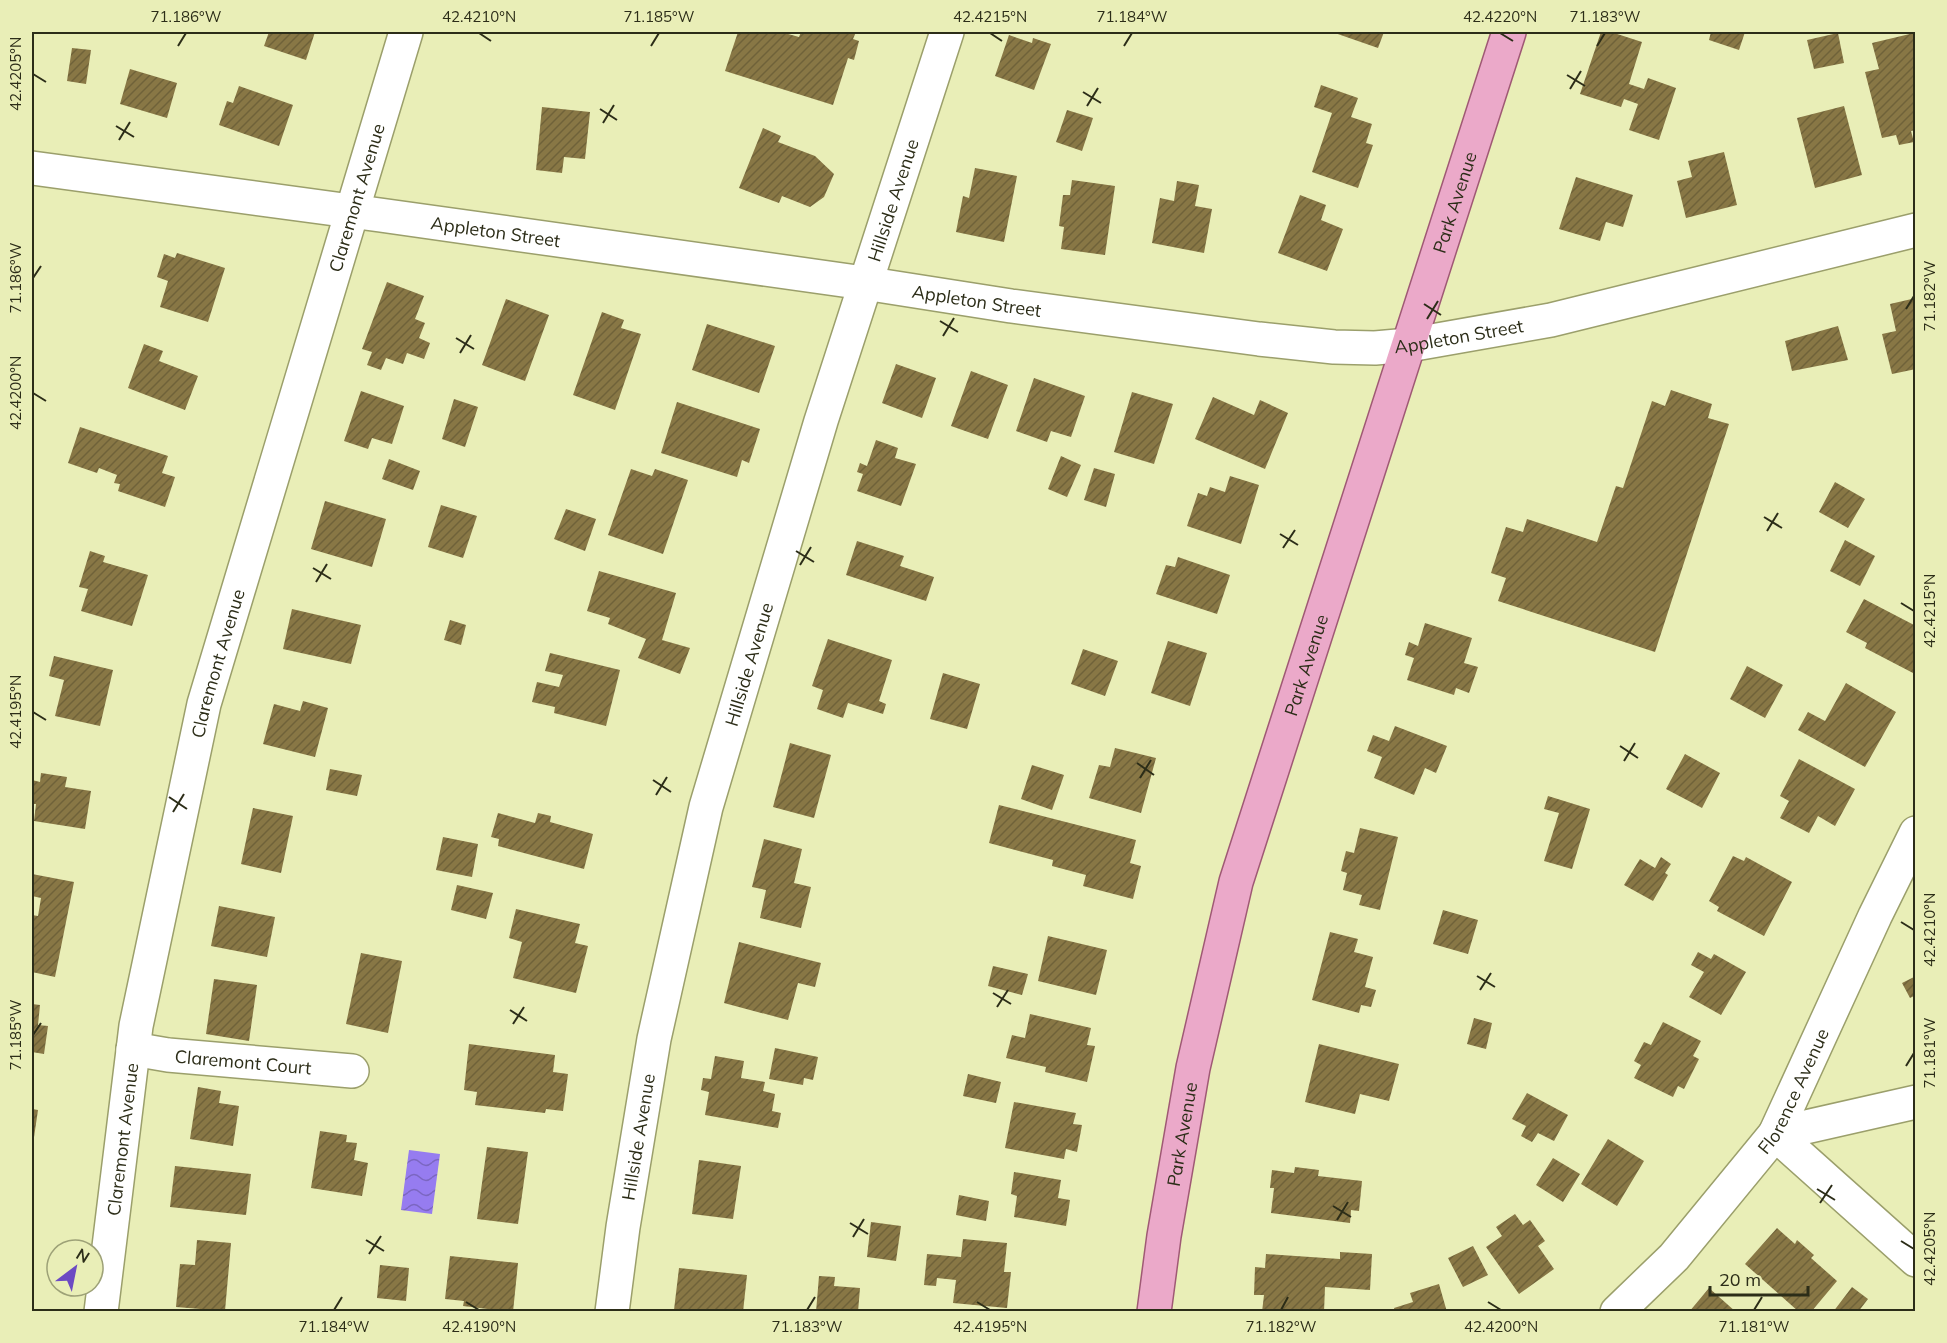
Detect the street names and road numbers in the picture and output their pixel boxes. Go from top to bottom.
street label: Claremont Avenue [323,121,389,275]
street label: Hillside Avenue [862,136,923,264]
street label: Park Avenue [1427,149,1481,256]
street label: Appleton Street [429,211,562,252]
street label: Appleton Street [910,279,1043,321]
street label: Appleton Street [1393,314,1525,358]
street label: Claremont Avenue [186,586,249,740]
street label: Hillside Avenue [719,600,778,729]
street label: Park Avenue [1279,611,1333,719]
street label: Florence Avenue [1752,1024,1834,1158]
street label: Claremont Court [174,1044,312,1079]
street label: Claremont Avenue [101,1061,143,1217]
street label: Hillside Avenue [616,1072,660,1202]
street label: Park Avenue [1161,1080,1202,1188]

